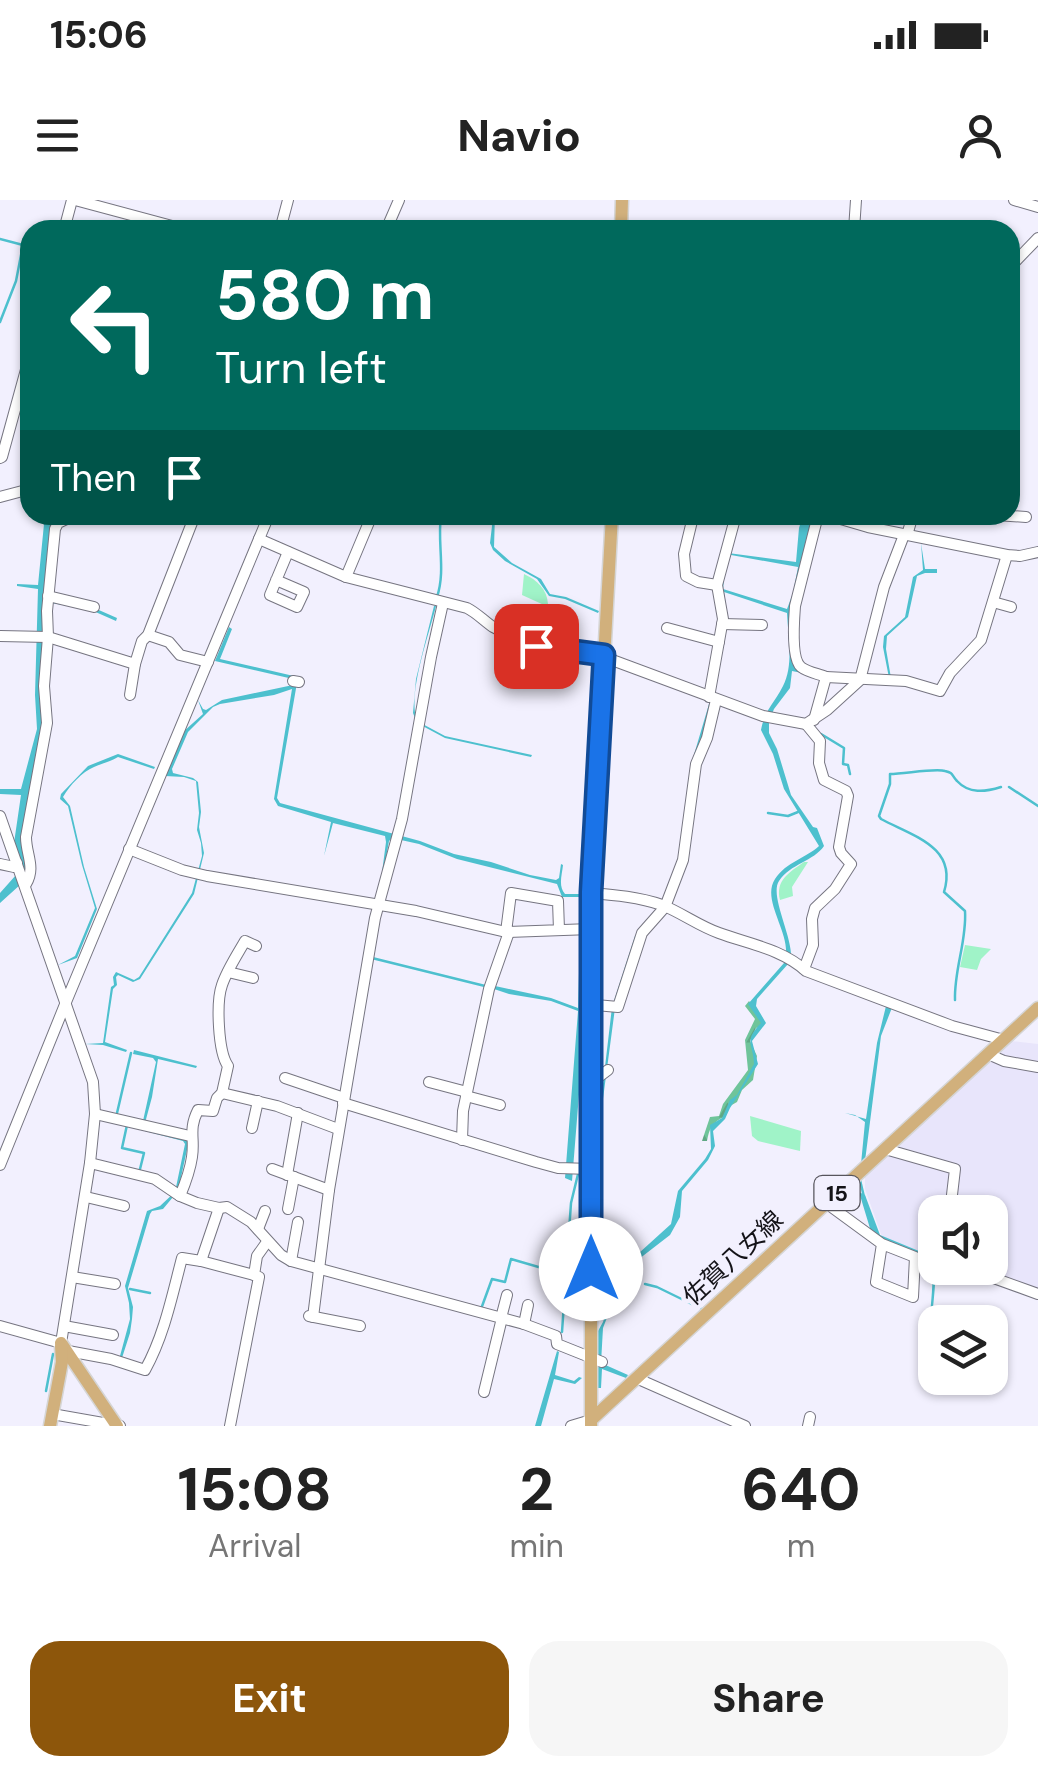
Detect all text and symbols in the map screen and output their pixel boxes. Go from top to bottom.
text: 15:06 [50,10,148,60]
text: Navio [457,106,581,165]
icon: menu [30,108,85,163]
icon: person [953,108,1008,163]
text: 580 m [215,250,434,341]
icon: left [50,260,180,390]
text: Turn left [215,338,387,397]
icon: arrive [157,450,212,505]
text: Then [50,453,137,503]
pin [494,604,579,689]
icon: arrive [509,619,564,674]
road number: 15 [814,1176,860,1210]
map controls [918,1195,1008,1395]
button: sound [918,1195,1008,1285]
street label: 佐賀八女線 [676,1203,790,1313]
position arrow [539,1217,643,1321]
button: layers [918,1305,1008,1395]
text: 15:08 [177,1450,332,1529]
text: 2 [519,1450,554,1529]
text: 640 [741,1450,861,1529]
text: Arrival [208,1525,301,1567]
text: min [509,1525,564,1567]
text: m [787,1525,815,1567]
button: Exit [30,1641,509,1756]
button: Share [529,1641,1008,1756]

